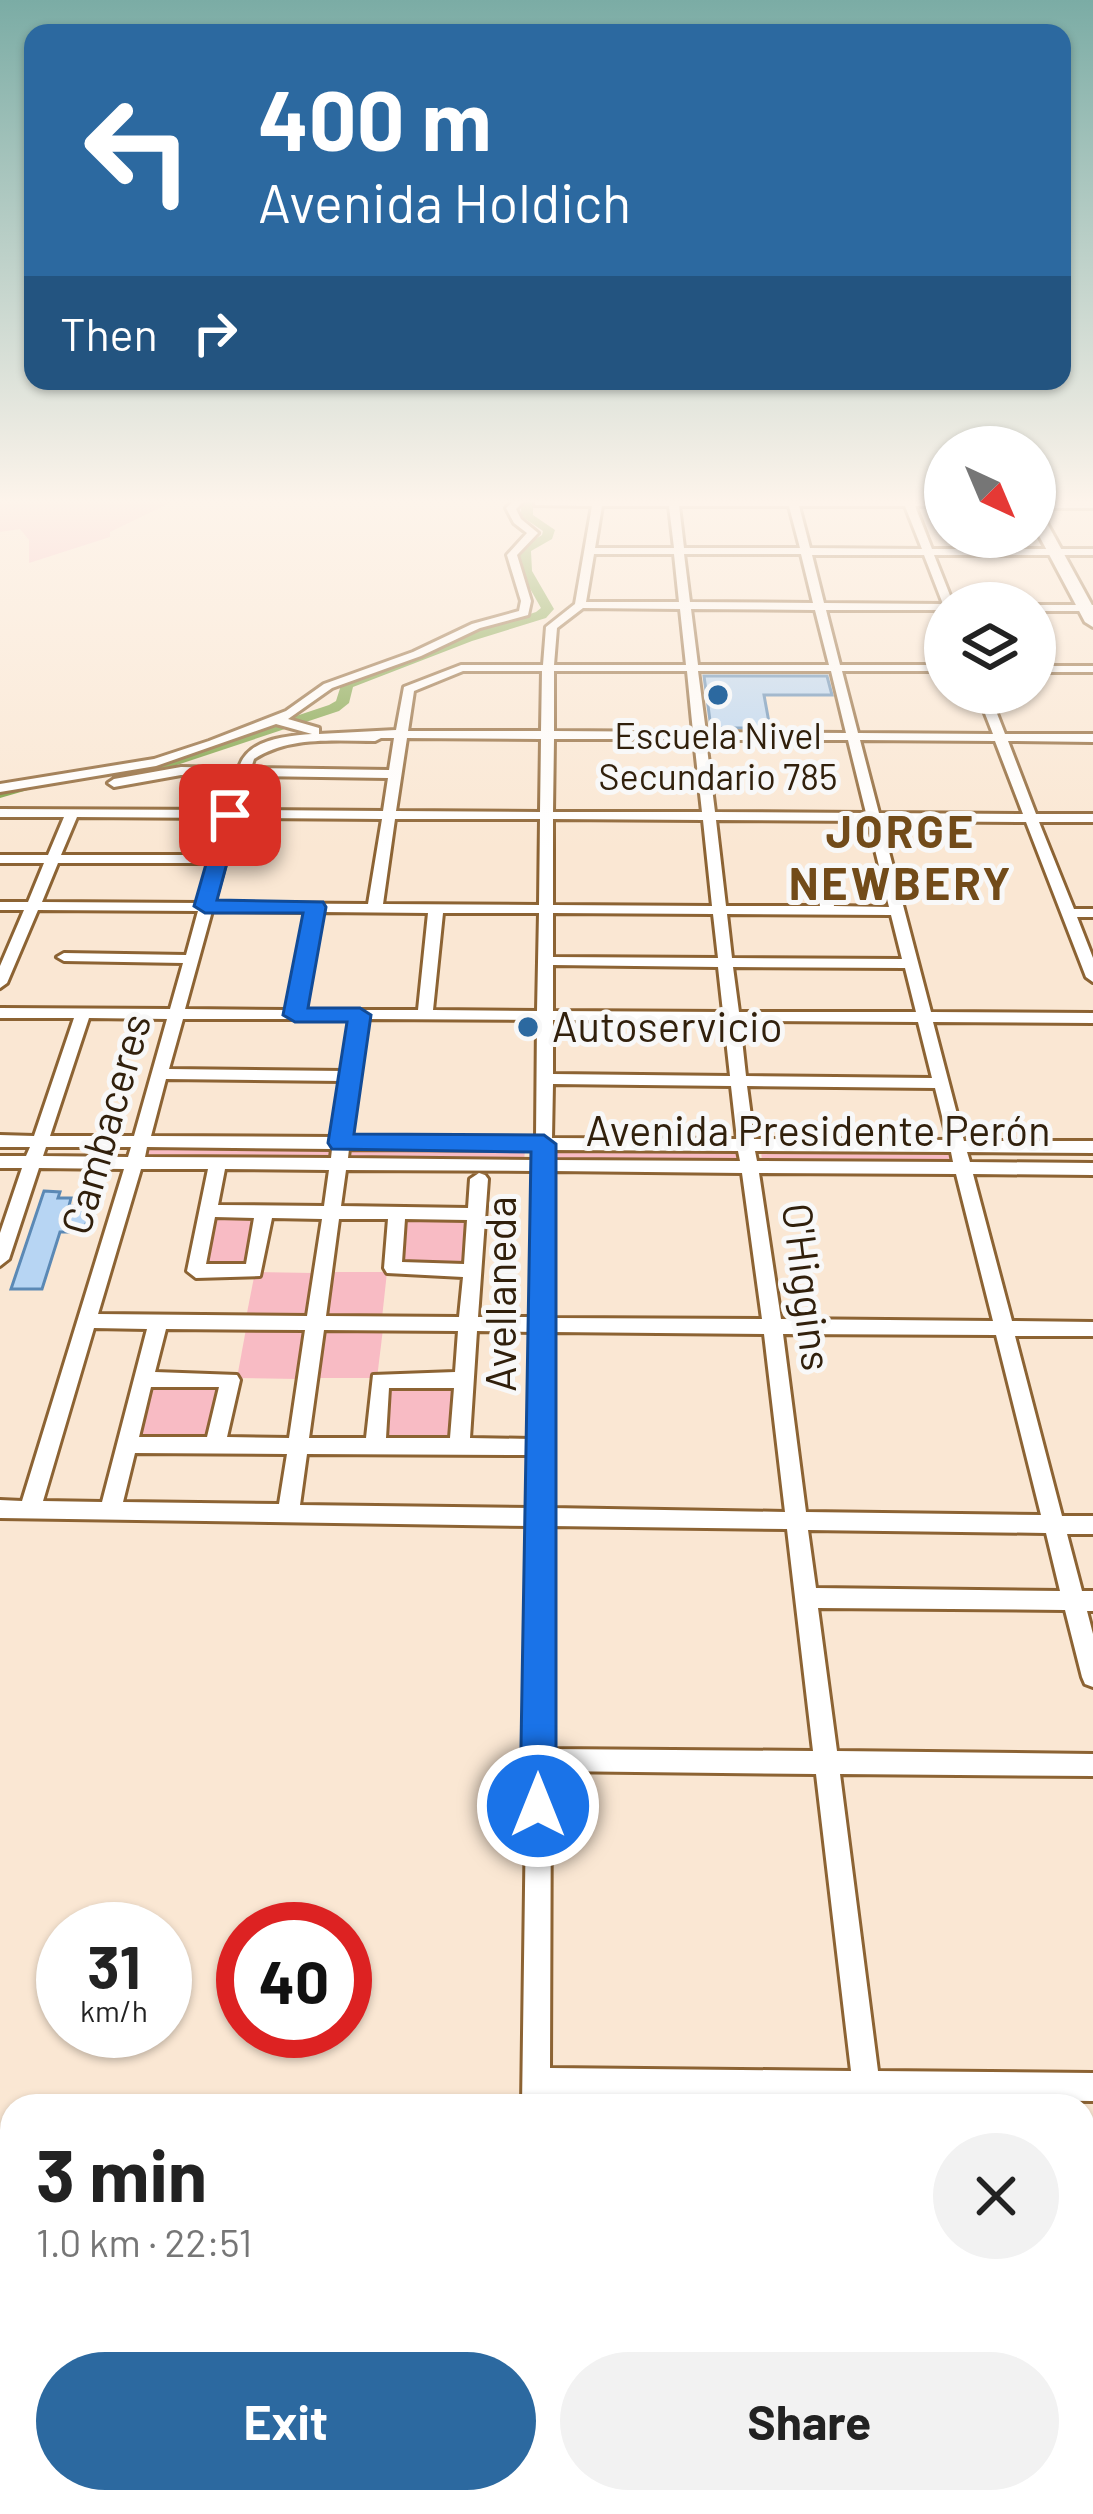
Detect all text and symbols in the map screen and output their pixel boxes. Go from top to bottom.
text: 400 m [258,67,492,168]
icon: left [60,72,216,228]
text: Avenida Holdich [258,169,631,234]
icon: right [182,300,248,366]
text: Then [60,306,158,360]
north arrow [924,426,1056,558]
map controls [924,426,1056,714]
button: layers [924,582,1056,714]
marker: Escuela Nivel Secundario 785 [705,682,731,708]
place label: Escuela Nivel Secundario 785 [599,713,837,797]
pin [179,764,281,866]
icon: arrive [197,782,263,848]
district label: JORGE NEWBERY [789,803,1013,909]
place label: Autoservicio [552,1000,783,1050]
street label: Cambaceres [49,1007,159,1240]
marker: Autoservicio [515,1014,541,1040]
street label: Avenida Presidente Perón [585,1104,1051,1154]
street label: Avellaneda [474,1196,524,1392]
street label: O'Higgins [773,1200,844,1373]
position arrow [475,1743,601,1869]
speed limit sign: 40 [216,1902,372,2058]
text: 31 [87,1929,141,2001]
text: km/h [80,1992,148,2028]
text: 3 min [36,2130,207,2216]
button: close [933,2133,1059,2259]
text: 1.0 km · 22:51 [36,2218,252,2265]
button: Exit [36,2352,536,2490]
button: Share [560,2352,1059,2490]

